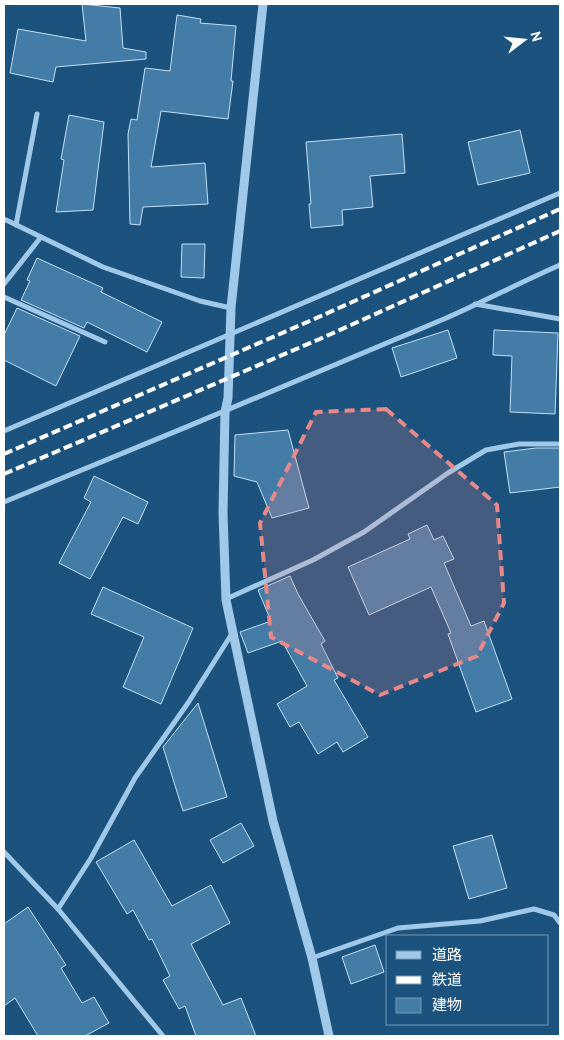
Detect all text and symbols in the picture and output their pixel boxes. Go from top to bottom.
north arrow [499,15,549,65]
text: N [525,30,545,44]
legend [386,935,549,1025]
text: 道路 [432,947,462,966]
text: 鉄道 [432,972,462,991]
text: 建物 [432,997,462,1016]

